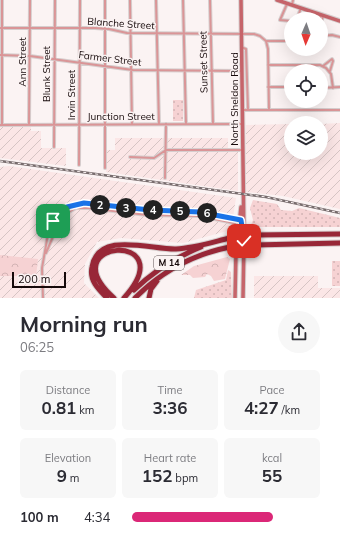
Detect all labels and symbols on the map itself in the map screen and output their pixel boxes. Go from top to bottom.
north arrow [284,12,328,56]
street label: Blanche Street [87,15,156,32]
street label: Sunset Street [196,30,211,93]
street label: Ann Street [16,37,29,87]
street label: Blunk Street [40,45,53,102]
street label: Farmer Street [78,48,143,69]
street label: North Sheldon Road [228,52,241,146]
street label: Irvin Street [65,69,78,120]
street label: Junction Street [87,110,155,123]
pin: 2 [90,195,110,215]
pin: 3 [116,198,136,218]
pin: 4 [143,200,163,220]
pin: 5 [170,201,190,221]
pin: 6 [197,203,217,223]
pin [36,204,70,238]
pin [227,224,261,258]
road number: M 14 [154,256,184,270]
scale bar [12,270,66,289]

